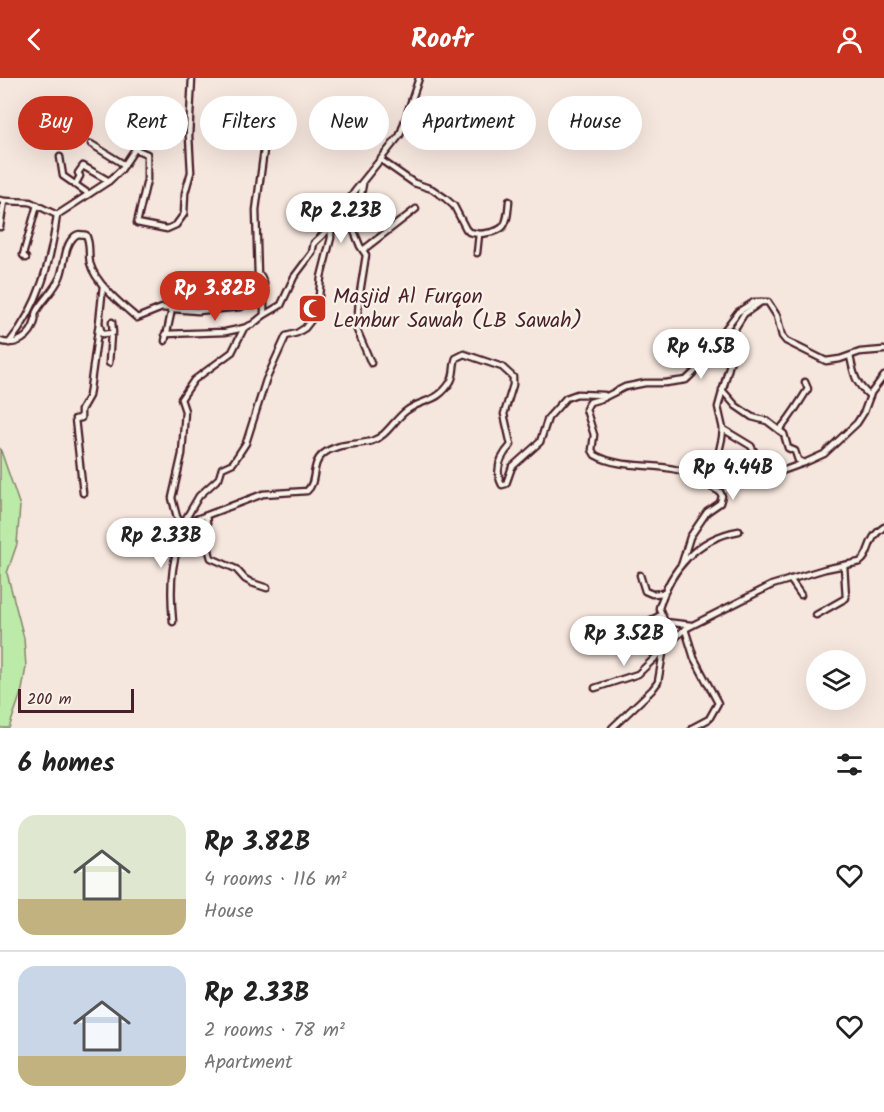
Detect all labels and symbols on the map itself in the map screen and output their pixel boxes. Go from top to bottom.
pin: Rp 2.23B [279,193,403,244]
pin: Rp 3.82B [153,271,277,322]
place label: Masjid Al Furqon Lembur Sawah (LB Sawah) [333,281,582,338]
mosque icon: Masjid Al Furqon Lembur Sawah (LB Sawah) [296,293,328,325]
pin: Rp 4.5B [646,329,756,380]
pin: Rp 4.44B [671,450,795,501]
pin: Rp 2.33B [99,518,223,569]
pin: Rp 3.52B [562,616,686,667]
scale bar [18,686,134,714]

